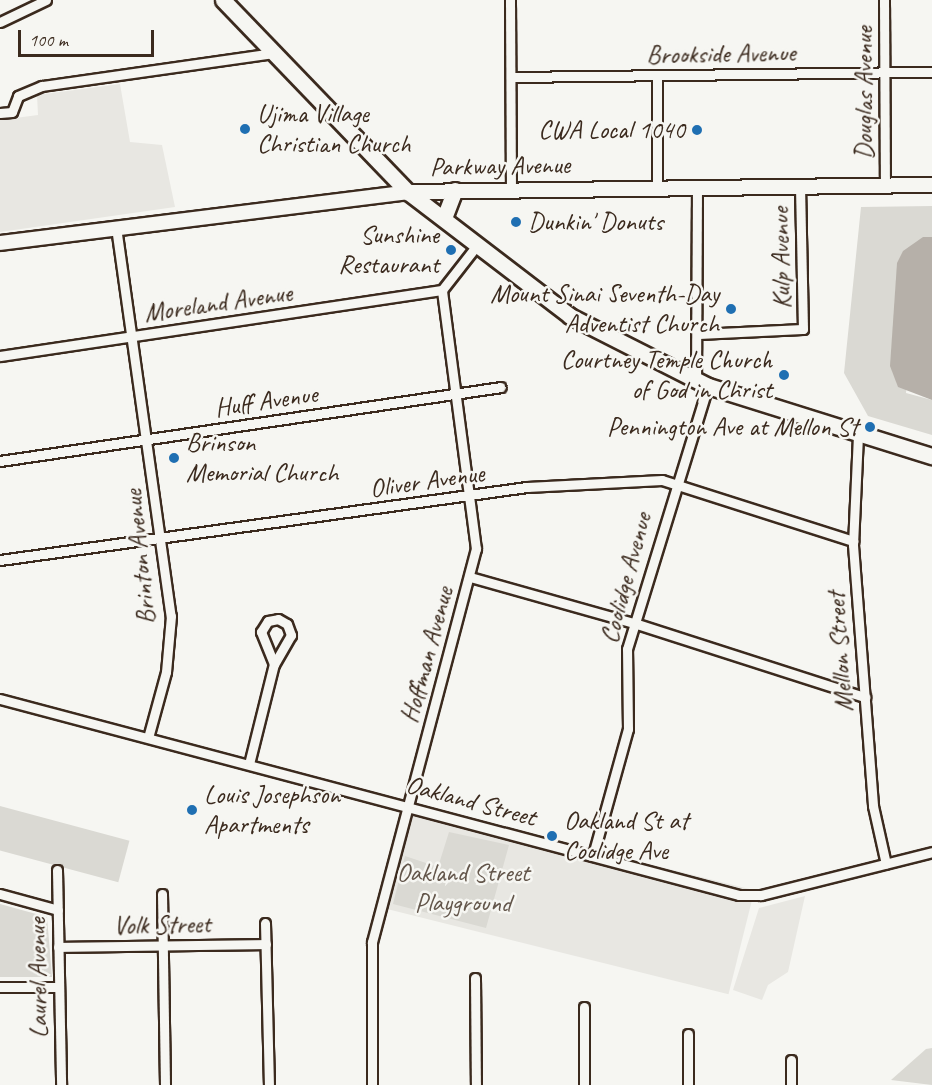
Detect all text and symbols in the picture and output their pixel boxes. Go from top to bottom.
scale bar [21,18,158,56]
street label: Douglas Avenue [848,26,880,160]
text: 100 m [29,29,68,51]
street label: Brookside Avenue [646,37,796,71]
place label: Ujima Village Christian Church [257,98,412,160]
place label: CWA Local 1040 [538,114,685,146]
marker: Ujima Village Christian Church [238,122,252,136]
marker: CWA Local 1040 [690,123,704,137]
street label: Parkway Avenue [430,149,570,183]
place label: Dunkin' Donuts [528,206,663,238]
street label: Kulp Avenue [765,207,797,309]
marker: Dunkin' Donuts [509,215,523,229]
place label: Sunshine Restaurant [338,219,439,280]
marker: Sunshine Restaurant [444,243,458,257]
street label: Moreland Avenue [142,277,294,329]
place label: Mount Sinai Seventh-Day Adventist Church [490,278,719,340]
marker: Mount Sinai Seventh-Day Adventist Church [724,302,738,316]
place label: Courtney Temple Church of God in Christ [561,344,772,406]
marker: Courtney Temple Church of God in Christ [777,368,791,382]
street label: Huff Avenue [213,378,319,424]
place label: Pennington Ave at Mellon St [605,411,858,443]
marker: Pennington Ave at Mellon St [863,420,877,434]
place label: Brinson Memorial Church [186,427,338,488]
marker: Brinson Memorial Church [167,451,181,465]
street label: Oliver Avenue [368,458,486,504]
street label: Brinton Avenue [117,488,163,626]
street label: Coolidge Avenue [594,509,658,647]
street label: Hoffman Avenue [394,584,460,726]
street label: Mellon Street [820,591,860,713]
street label: Oakland Street [403,769,539,833]
place label: Louis Josephson Apartments [204,779,339,840]
marker: Louis Josephson Apartments [185,803,199,817]
place label: Oakland St at Coolidge Ave [564,805,689,867]
marker: Oakland St at Coolidge Ave [545,829,559,843]
park label: Oakland Street Playground [396,857,530,918]
street label: Volk Street [113,909,211,941]
street label: Laurel Avenue [21,918,55,1038]

